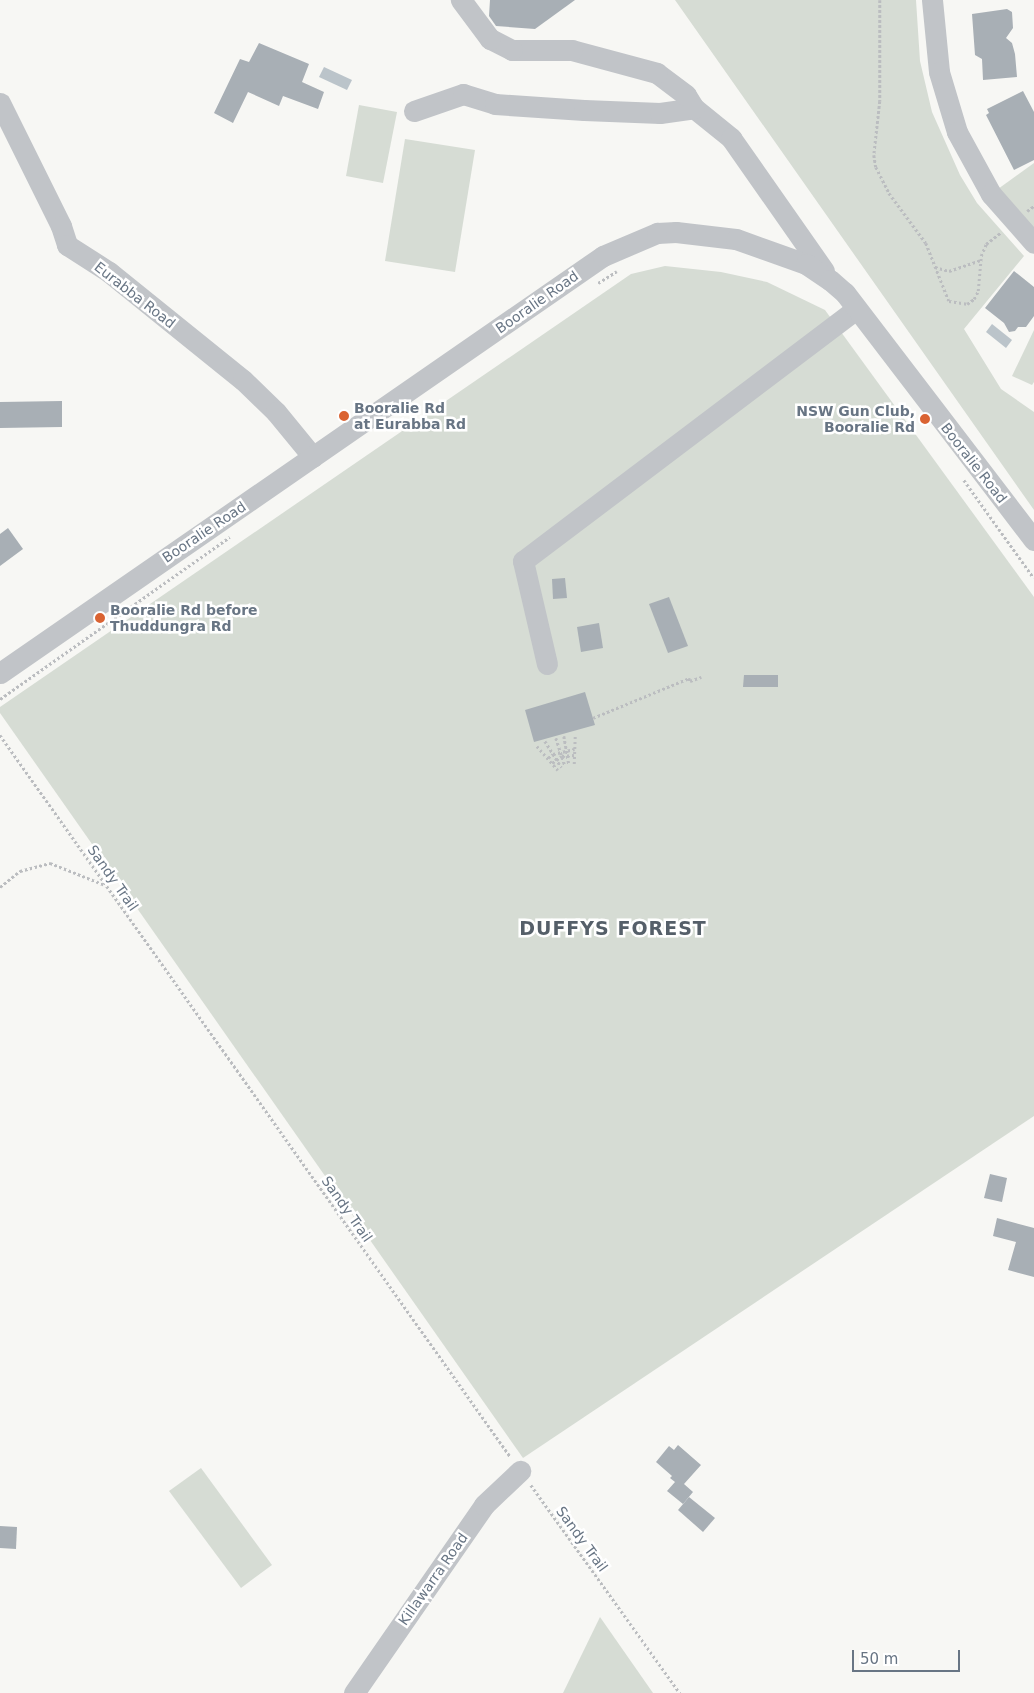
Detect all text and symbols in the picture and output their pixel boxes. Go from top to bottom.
street label: Eurabba Road [91,258,179,332]
street label: Booralie Road [492,267,582,337]
place label: Booralie Rd at Eurabba Rd [354,400,466,432]
place label: NSW Gun Club, Booralie Rd [796,403,915,436]
marker: Booralie Rd at Eurabba Rd [338,410,350,422]
marker: NSW Gun Club, Booralie Rd [919,413,931,425]
street label: Booralie Road [938,420,1010,506]
street label: Booralie Road [159,498,249,566]
place label: Booralie Rd before Thuddungra Rd [110,602,258,634]
marker: Booralie Rd before Thuddungra Rd [94,612,106,624]
street label: Sandy Trail [84,842,142,914]
district label: DUFFYS FOREST [518,918,708,940]
street label: Sandy Trail [318,1173,376,1245]
street label: Sandy Trail [553,1503,611,1575]
street label: Killawarra Road [395,1530,471,1628]
scale bar [854,1640,962,1672]
text: 50 m [860,1650,898,1668]

